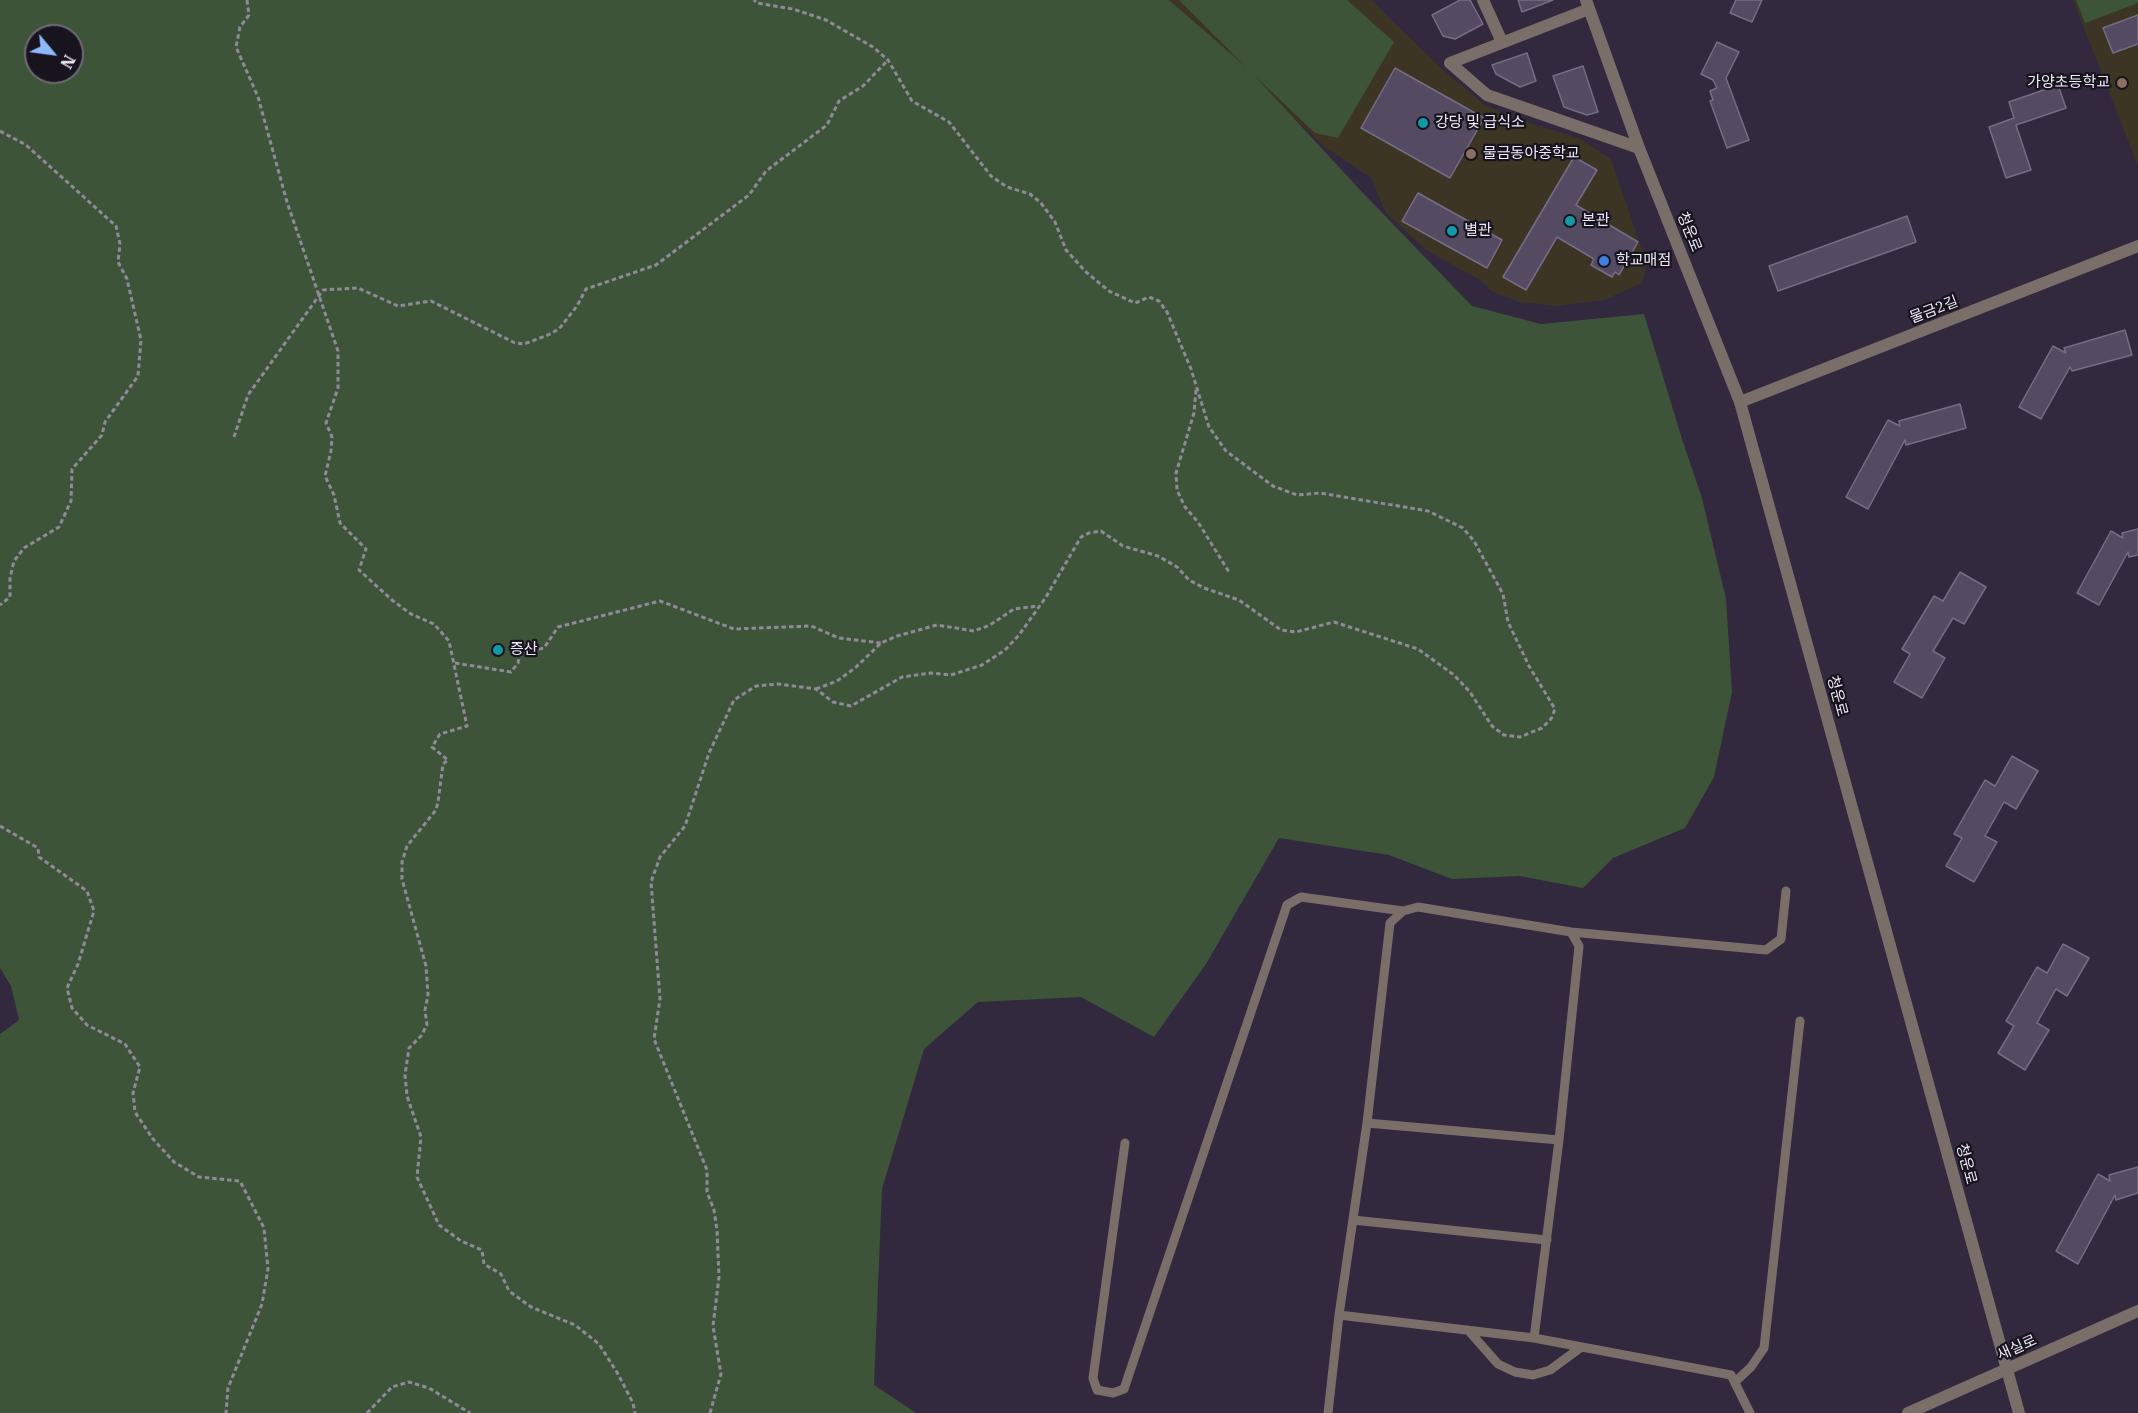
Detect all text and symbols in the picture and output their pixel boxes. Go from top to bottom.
north arrow [24,24,84,84]
text: N [56,51,80,72]
place label: 가양초등학교 [2027,74,2110,92]
marker: 가양초등학교 [2115,76,2129,90]
place label: 강당 및 급식소 [1435,114,1525,132]
marker: 강당 및 급식소 [1416,116,1430,130]
place label: 물금동아중학교 [1483,145,1580,163]
marker: 물금동아중학교 [1464,147,1478,161]
street label: 청운로 [1673,209,1705,255]
place label: 본관 [1582,212,1610,230]
marker: 본관 [1563,214,1577,228]
place label: 별관 [1464,222,1492,240]
marker: 별관 [1445,224,1459,238]
place label: 학교매점 [1616,252,1671,270]
marker: 학교매점 [1597,254,1611,268]
street label: 물금2길 [1907,293,1961,327]
place label: 증산 [510,641,538,659]
marker: 증산 [491,643,505,657]
street label: 청운로 [1823,674,1851,718]
street label: 청운로 [1952,1142,1980,1186]
street label: 새실로 [1994,1331,2040,1365]

